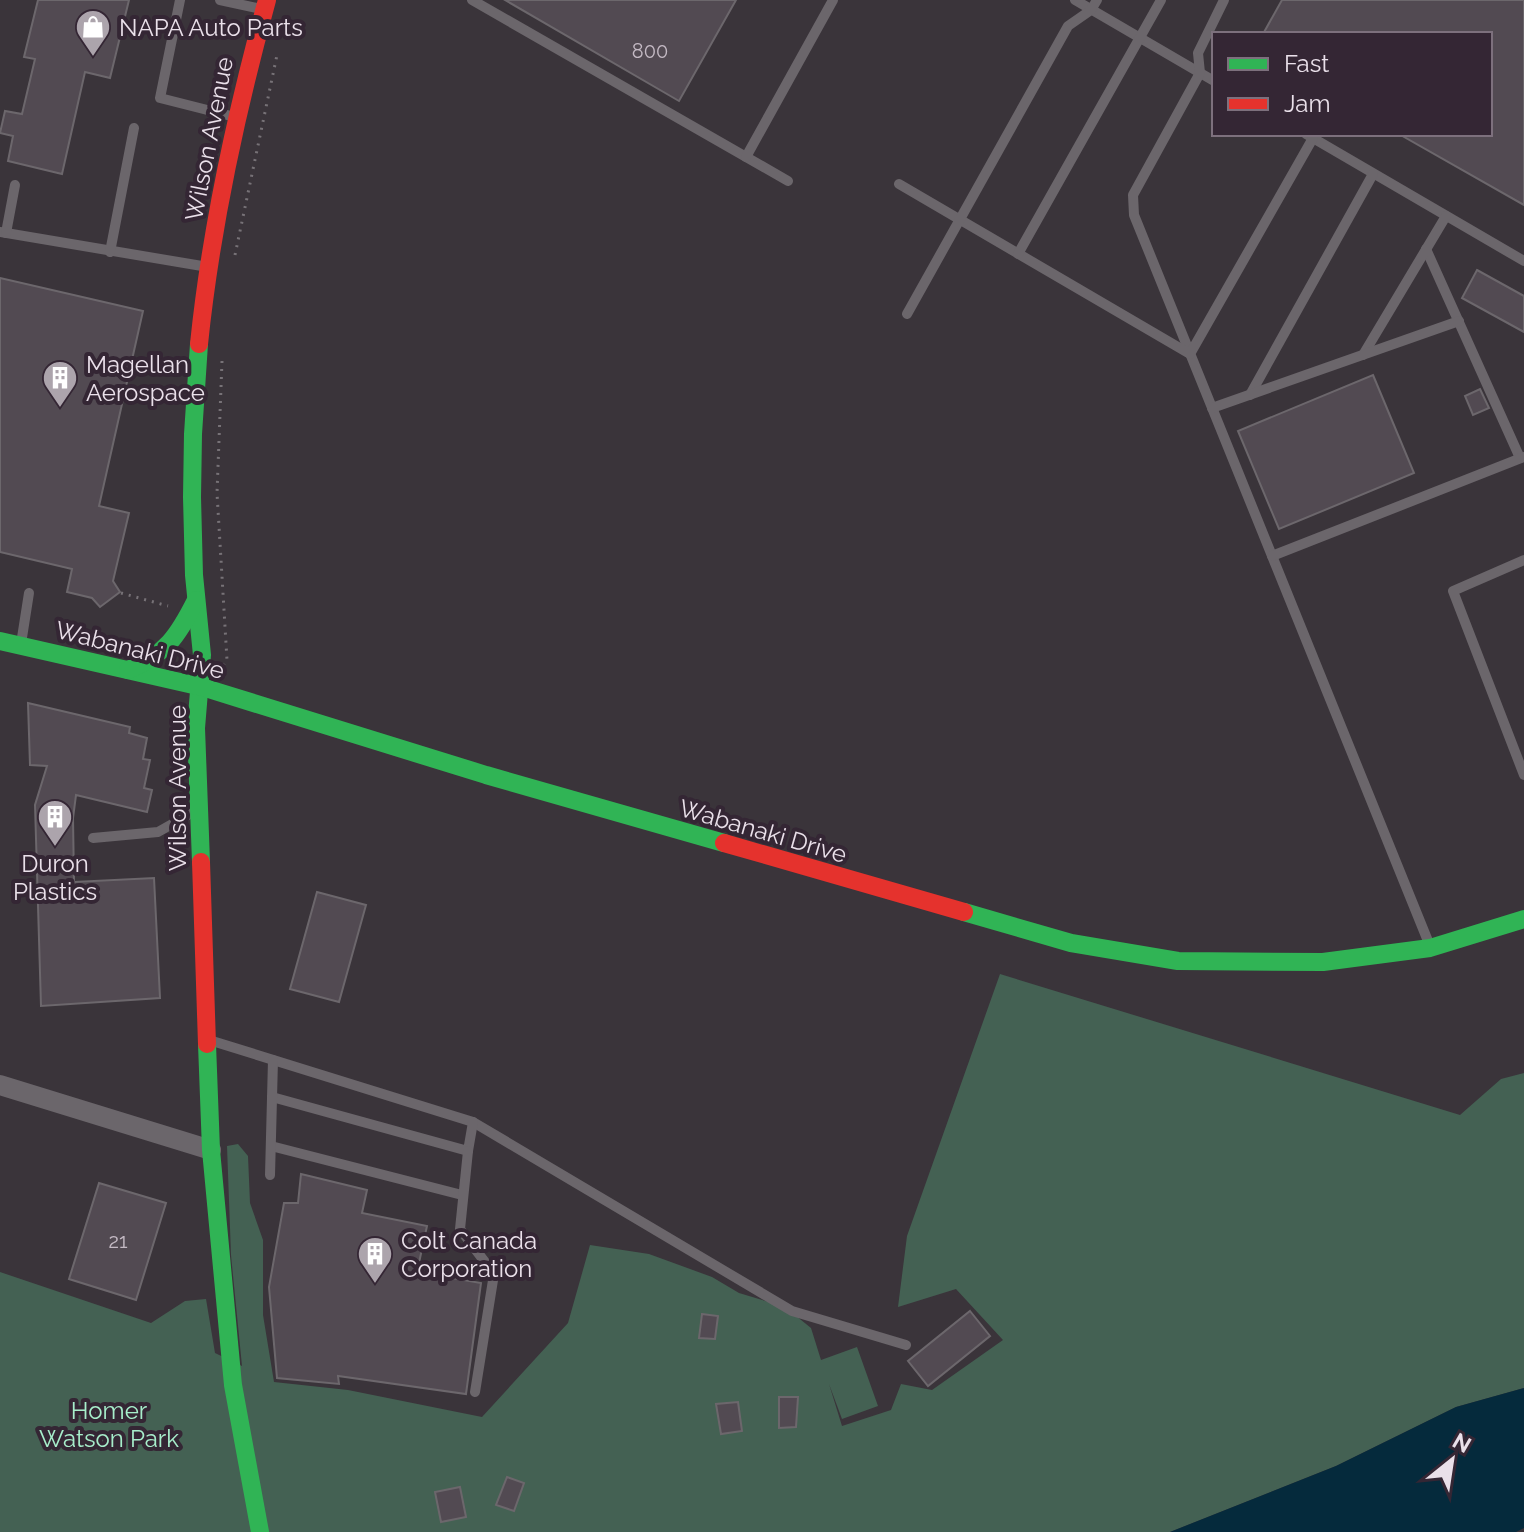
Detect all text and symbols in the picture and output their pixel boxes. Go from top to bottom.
shop icon: NAPA Auto Parts [74,8,112,58]
place label: NAPA Auto Parts [119,13,303,42]
legend [1212,32,1492,136]
house number: 800 [632,39,668,63]
text: Fast [1284,49,1329,78]
street label: Wilson Avenue [179,55,239,223]
text: Jam [1284,89,1330,118]
place label: Magellan Aerospace [86,350,205,407]
building icon: Magellan Aerospace [41,359,79,409]
street label: Wabanaki Drive [52,615,228,685]
street label: Wilson Avenue [163,705,192,871]
street label: Wabanaki Drive [676,793,850,869]
building icon: Duron Plastics [36,798,74,848]
place label: Duron Plastics [13,849,97,906]
place label: Colt Canada Corporation [401,1226,537,1283]
house number: 21 [109,1229,128,1253]
building icon: Colt Canada Corporation [356,1235,394,1285]
park label: Homer Watson Park [39,1396,179,1453]
north arrow [1412,1420,1492,1500]
text: N [1448,1427,1476,1458]

